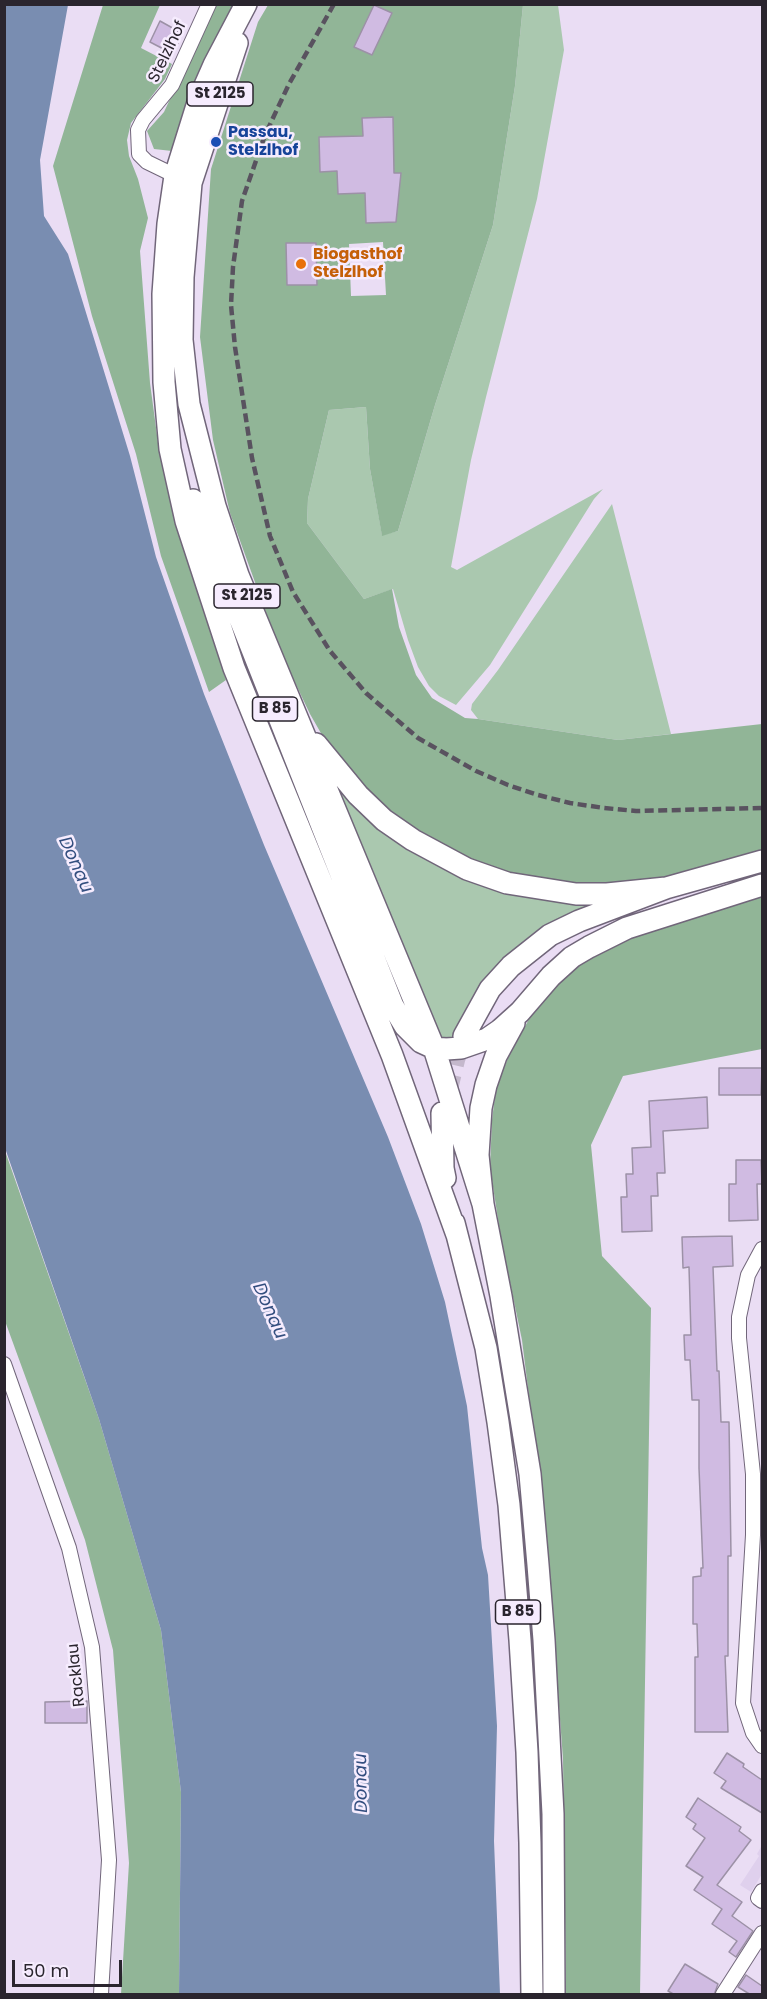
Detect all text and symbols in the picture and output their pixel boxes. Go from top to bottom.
street label: Stelzlhof [145,18,191,86]
road number: St 2125 [187,82,253,106]
place label: Passau, Stelzlhof [228,123,298,161]
marker: Passau, Stelzlhof [209,135,223,149]
place label: Biogasthof Stelzlhof [313,245,402,283]
marker: Biogasthof Stelzlhof [294,257,308,271]
road number: St 2125 [214,584,280,608]
road number: B 85 [252,697,298,721]
water label: Donau [53,833,97,897]
water label: Donau [247,1279,291,1343]
road number: B 85 [496,1600,540,1624]
street label: Racklau [64,1642,90,1708]
water label: Donau [351,1753,373,1813]
scale bar [15,1948,124,1986]
text: 50 m [23,1958,69,1983]

